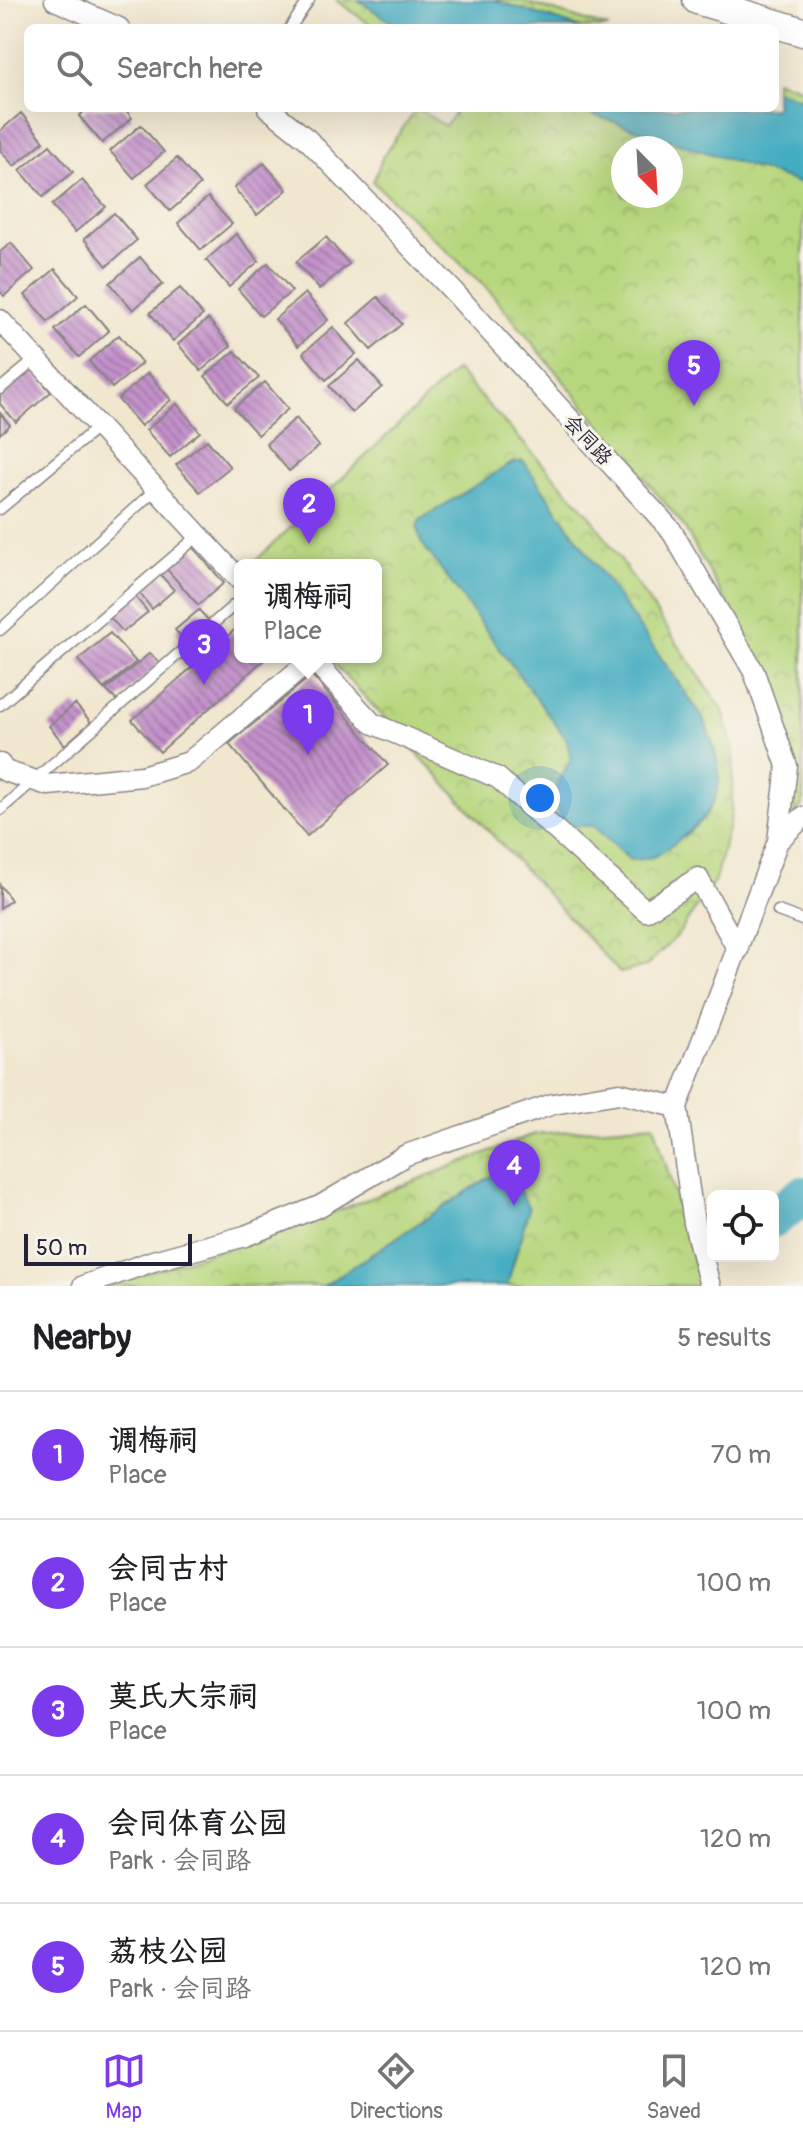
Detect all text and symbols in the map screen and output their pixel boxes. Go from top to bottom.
search box [24,24,779,112]
icon: search [52,46,96,90]
text: Search here [116,50,263,87]
north arrow [611,136,683,208]
pin: 5 [668,340,720,406]
street label: 会同路 [558,410,618,471]
pin: 2 [283,478,335,544]
popup [234,559,382,663]
text: 调梅祠 [263,578,353,615]
text: Place [263,615,322,647]
pin: 3 [178,619,230,685]
pin: 1 [282,689,334,755]
your location [520,778,560,818]
pin: 4 [488,1140,540,1206]
map controls [707,1190,779,1262]
button: locate [707,1190,779,1262]
scale bar [24,1230,192,1266]
text: 50 m [36,1234,87,1262]
text: Nearby [32,1317,131,1360]
text: 5 results [677,1322,771,1354]
text: 调梅祠 [108,1422,198,1459]
text: 1 [53,1439,63,1471]
text: 70 m [711,1439,771,1471]
text: Place [108,1459,167,1491]
text: 会同古村 [108,1550,228,1587]
text: 2 [51,1567,65,1599]
text: 100 m [697,1567,771,1599]
text: Place [108,1587,167,1619]
text: 莫氏大宗祠 [108,1678,258,1715]
text: 3 [51,1695,65,1727]
text: 100 m [697,1695,771,1727]
text: Place [108,1715,167,1747]
text: 会同体育公园 [108,1805,288,1842]
text: 4 [50,1823,66,1855]
text: 120 m [700,1823,771,1855]
text: Park · 会同路 [108,1845,251,1877]
text: 荔枝公园 [108,1933,228,1970]
text: 5 [51,1951,65,1983]
text: 120 m [700,1951,771,1983]
text: Park · 会同路 [108,1973,251,2005]
tab: Map [102,2049,146,2125]
tab: Directions [350,2049,443,2125]
tab: Saved [647,2049,701,2125]

